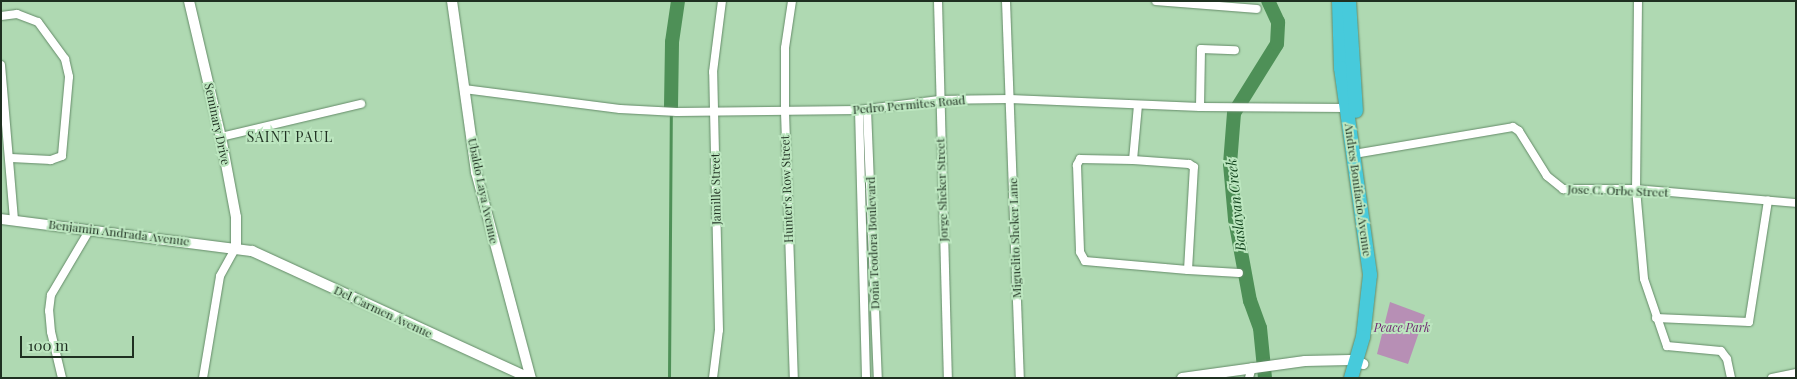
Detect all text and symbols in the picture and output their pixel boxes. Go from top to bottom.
street label: Seminary Drive [201,82,233,166]
street label: Pedro Permites Road [852,93,966,117]
street label: Andres Bonifacio Avenue [1342,122,1374,258]
district label: SAINT PAUL [245,129,335,145]
street label: Hunter's Row Street [778,135,796,243]
street label: Ubaldo Laya Avenue [465,137,501,245]
street label: Jorge Sheker Street [933,138,951,242]
street label: Jamille Street [708,153,724,225]
water label: Baslayan Creek [1223,158,1249,252]
street label: Doña Teodora Boulevard [863,176,883,310]
street label: Miguelito Sheker Lane [1006,177,1024,299]
street label: Jose C. Orbe Street [1567,182,1669,200]
street label: Benjamin Andrada Avenue [47,217,191,249]
street label: Del Carmen Avenue [331,283,435,341]
park label: Peace Park [1374,321,1430,335]
scale bar [22,326,136,358]
text: 100 m [28,335,69,355]

